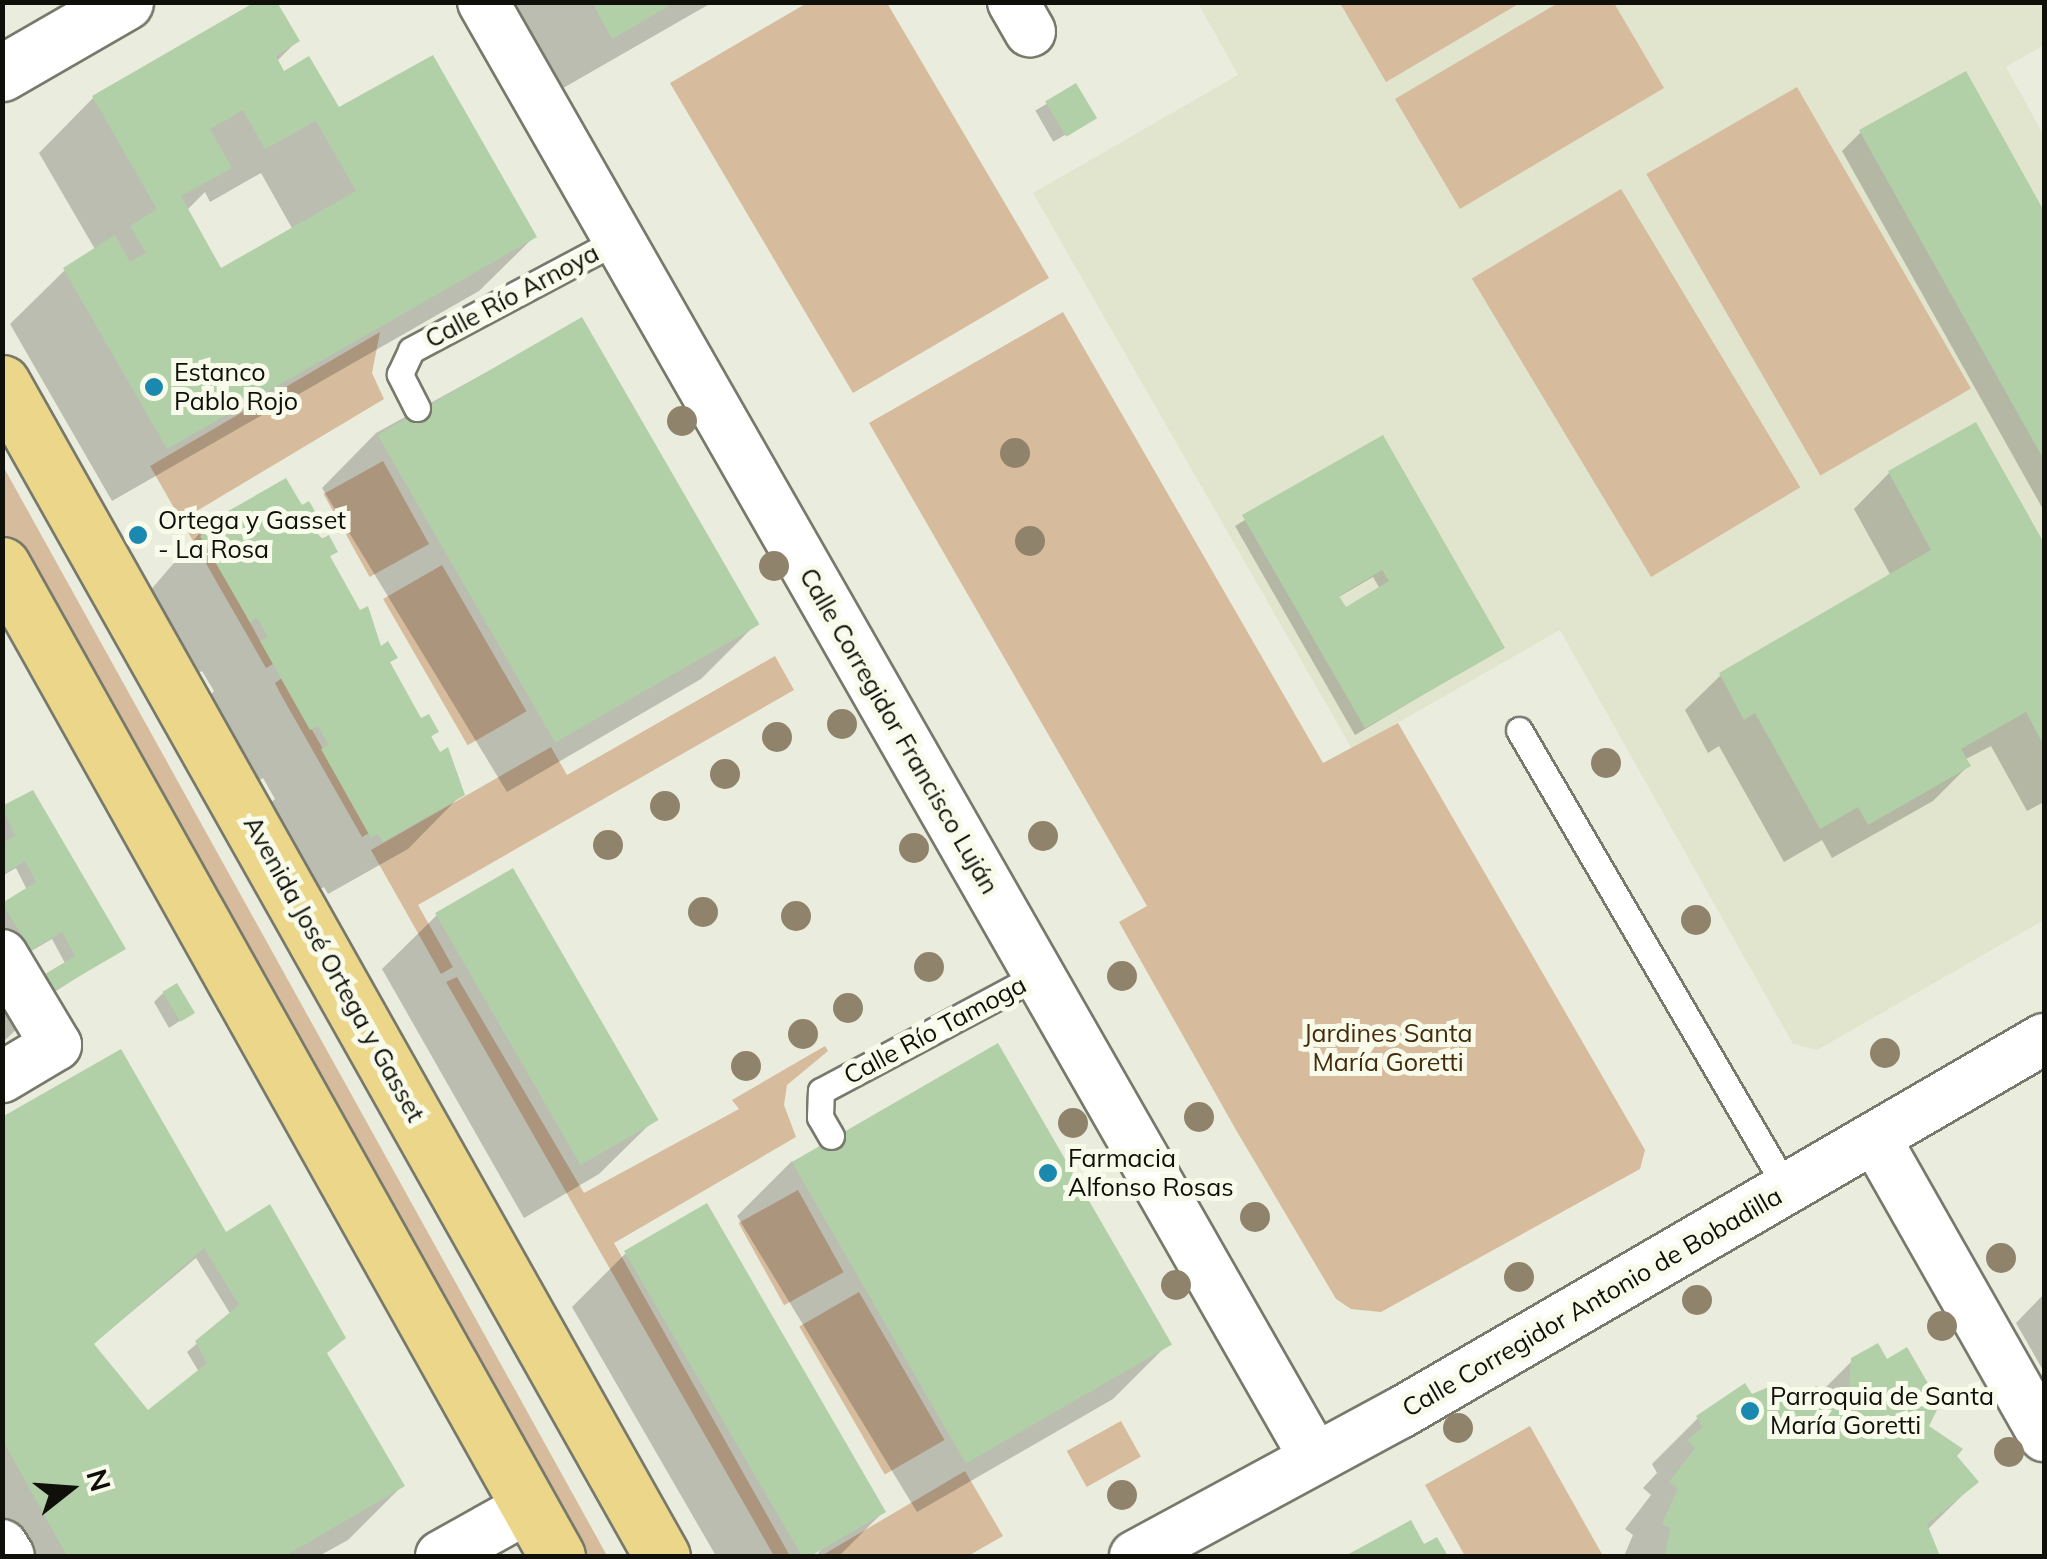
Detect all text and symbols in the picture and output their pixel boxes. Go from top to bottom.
street label: Calle Río Arnoya [420,238,604,354]
place label: Estanco Pablo Rojo [174,358,298,417]
marker: Estanco Pablo Rojo [143,376,165,398]
place label: Ortega y Gasset - La Rosa [158,506,346,565]
marker: Ortega y Gasset - La Rosa [127,524,149,546]
street label: Calle Corregidor Francisco Luján [793,563,1005,899]
street label: Avenida José Ortega y Gasset [237,811,431,1127]
street label: Calle Río Tamoga [839,969,1031,1091]
park label: Jardines Santa María Goretti [1303,1019,1473,1078]
place label: Farmacia Alfonso Rosas [1068,1144,1234,1203]
marker: Farmacia Alfonso Rosas [1037,1162,1059,1184]
street label: Calle Corregidor Antonio de Bobadilla [1397,1181,1787,1423]
place label: Parroquia de Santa María Goretti [1770,1382,1994,1441]
marker: Parroquia de Santa María Goretti [1739,1400,1761,1422]
north arrow [20,1439,120,1539]
text: N [79,1465,119,1495]

